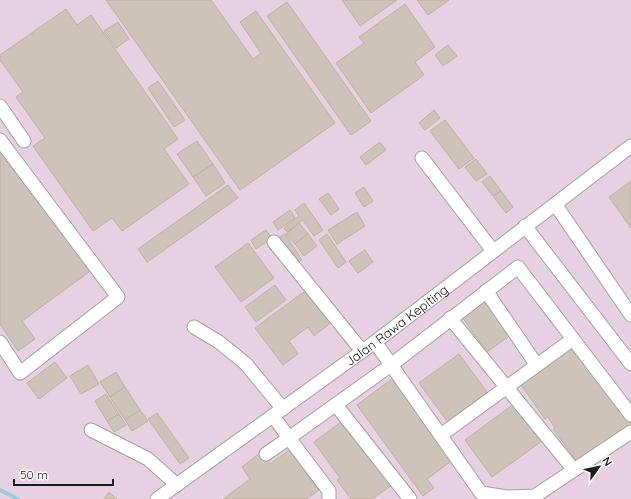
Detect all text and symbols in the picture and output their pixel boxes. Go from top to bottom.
street label: Jalan Rawa Kepiting [342,281,451,369]
north arrow [579,447,619,487]
text: N [599,454,615,469]
scale bar [14,461,113,487]
text: 50 m [20,467,48,482]

